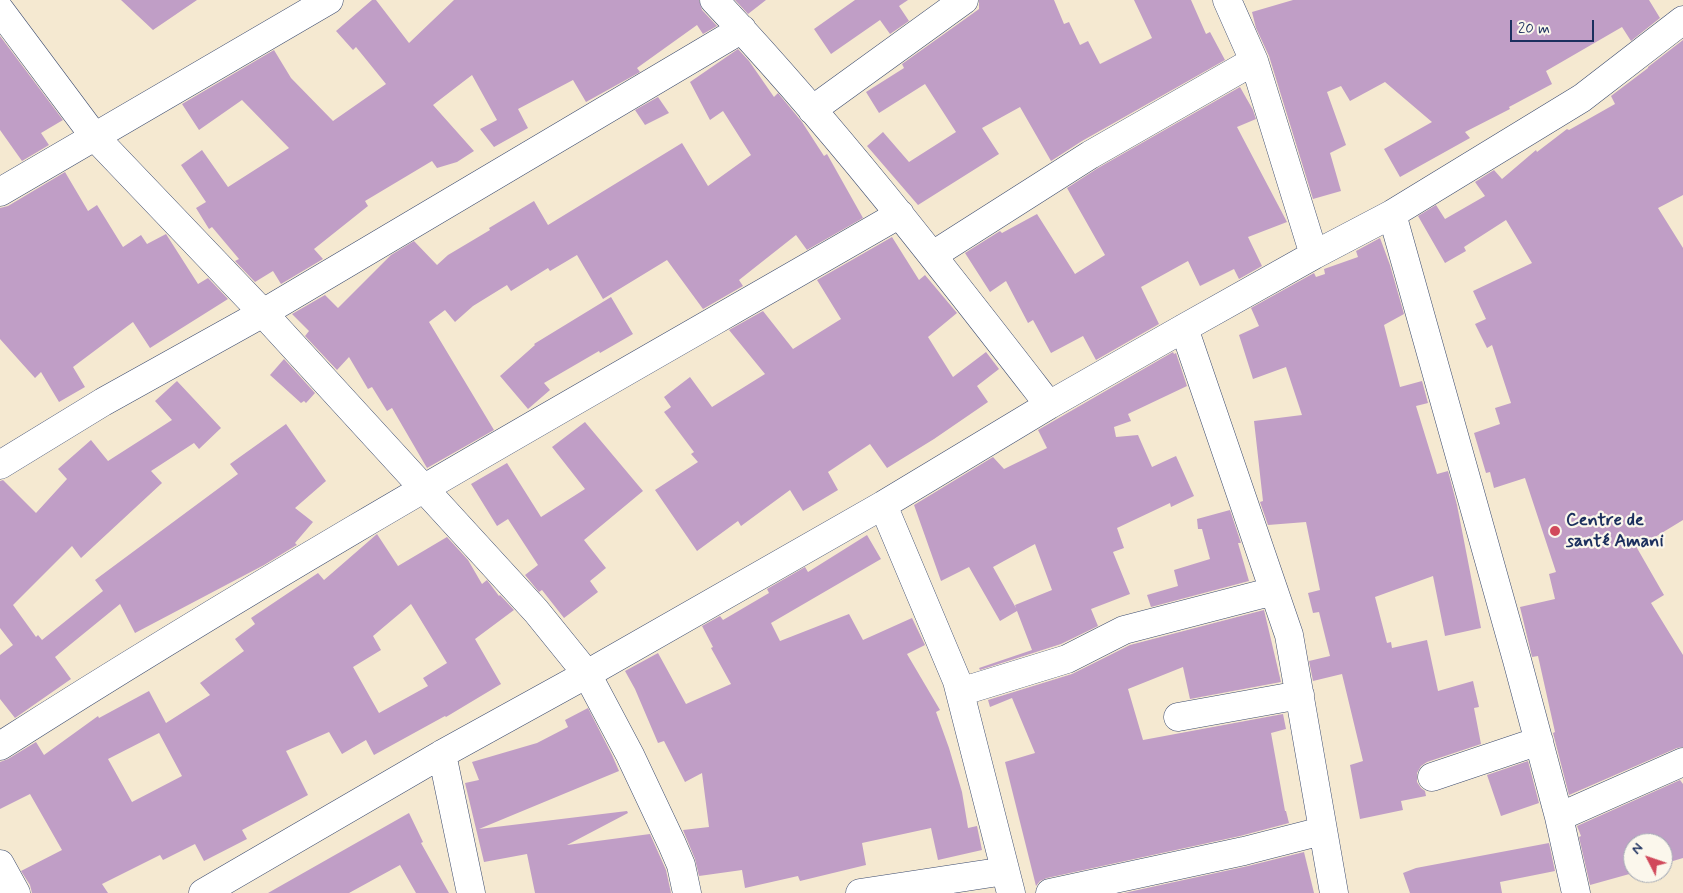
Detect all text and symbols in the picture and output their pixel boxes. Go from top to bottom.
scale bar [1513,10,1597,42]
text: 20 m [1518,19,1550,39]
place label: Centre de santé Amani [1566,510,1664,552]
marker: Centre de santé Amani [1548,524,1562,538]
north arrow [1623,833,1673,883]
text: N [1628,839,1647,858]

